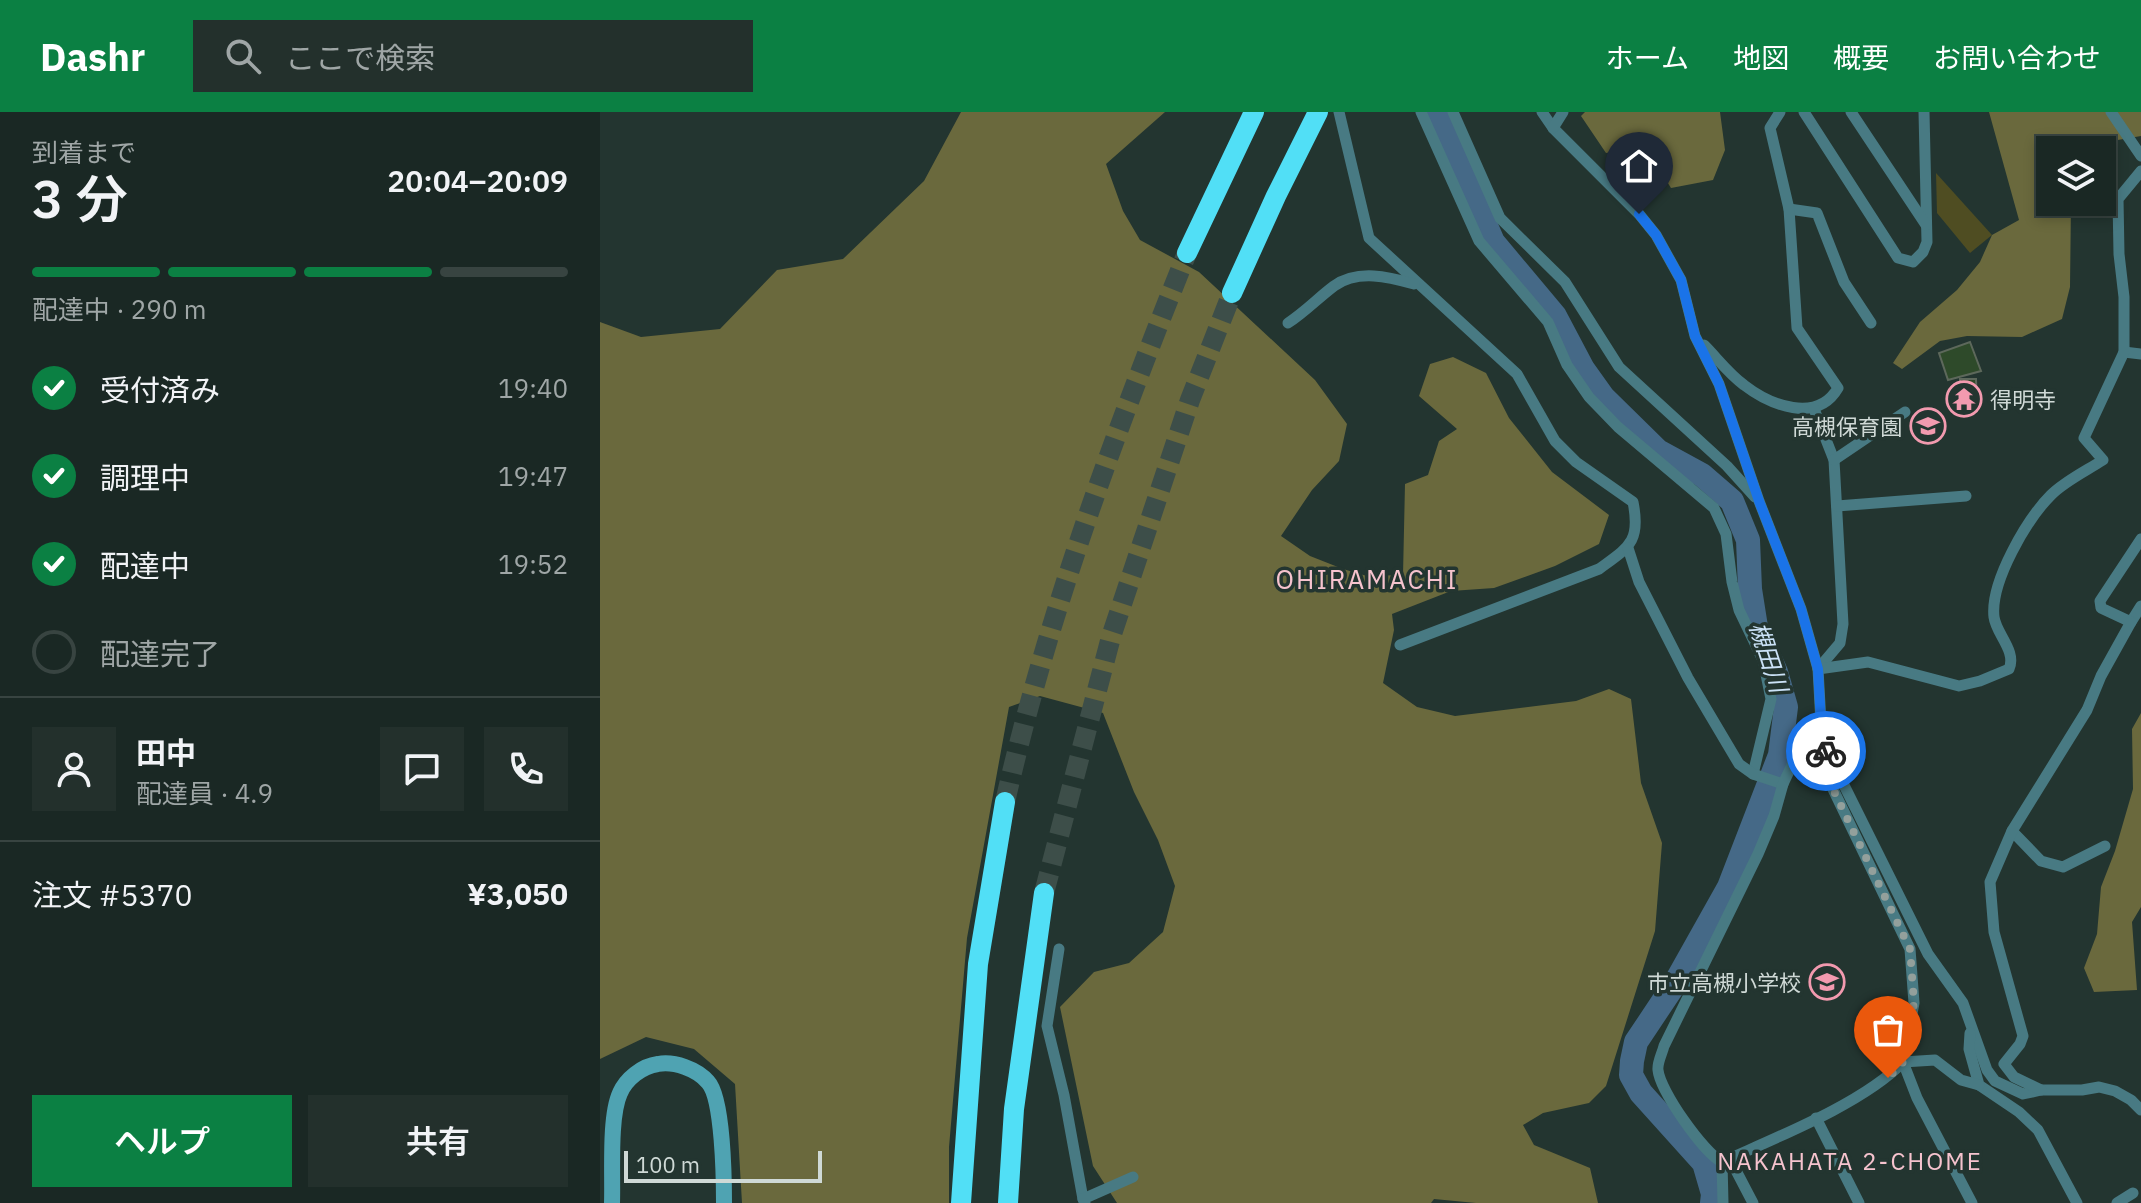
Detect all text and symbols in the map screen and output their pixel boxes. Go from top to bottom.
search box [193,20,753,92]
text: Dashr [40,32,145,81]
icon: search [221,34,265,78]
text: ここで検索 [285,38,435,77]
text: ホーム [1606,39,1689,76]
text: 地図 [1733,39,1789,76]
text: 概要 [1833,39,1889,76]
text: お問い合わせ [1933,39,2101,76]
pin [1605,132,1673,214]
text: 到着まで [32,135,136,169]
map controls [2036,136,2116,216]
button: layers [2036,136,2116,216]
icon: home [1617,144,1661,188]
text: 20:04–20:09 [387,161,568,200]
text: 3 分 [32,165,127,232]
text: 配達中 · 290 m [32,292,206,326]
icon: check [32,366,76,410]
text: 受付済み [100,370,220,409]
text: 19:40 [498,371,568,405]
temple icon: 得明寺 [1945,380,1983,418]
place label: 得明寺 [1990,385,2056,414]
school or university icon: 高槻保育園 [1909,407,1947,445]
place label: 高槻保育園 [1792,412,1902,441]
icon: check [32,454,76,498]
text: 調理中 [100,458,190,497]
text: 19:47 [498,459,568,493]
icon: check [32,542,76,586]
text: 配達中 [100,546,190,585]
text: 19:52 [498,547,568,581]
district label: OHIRAMACHI [1276,562,1458,596]
water label: 槻田川 [1743,618,1796,699]
text: 配達完了 [100,634,220,673]
courier [1786,711,1866,791]
button: person [32,727,116,811]
button: chat [380,727,464,811]
button: phone [484,727,568,811]
icon: bike [1804,729,1848,773]
text: 田中 [136,733,196,772]
text: 配達員 · 4.9 [136,776,273,810]
text: ¥3,050 [467,874,568,913]
text: 注文 #5370 [32,875,192,914]
school or university icon: 市立高槻小学校 [1808,963,1846,1001]
place label: 市立高槻小学校 [1647,968,1801,997]
pin [1854,996,1922,1078]
icon: bag [1866,1008,1910,1052]
button: ヘルプ [32,1095,292,1187]
button: 共有 [308,1095,568,1187]
district label: NAKAHATA 2-CHOME [1717,1145,1983,1177]
scale bar [624,1147,822,1183]
text: 100 m [636,1150,700,1179]

